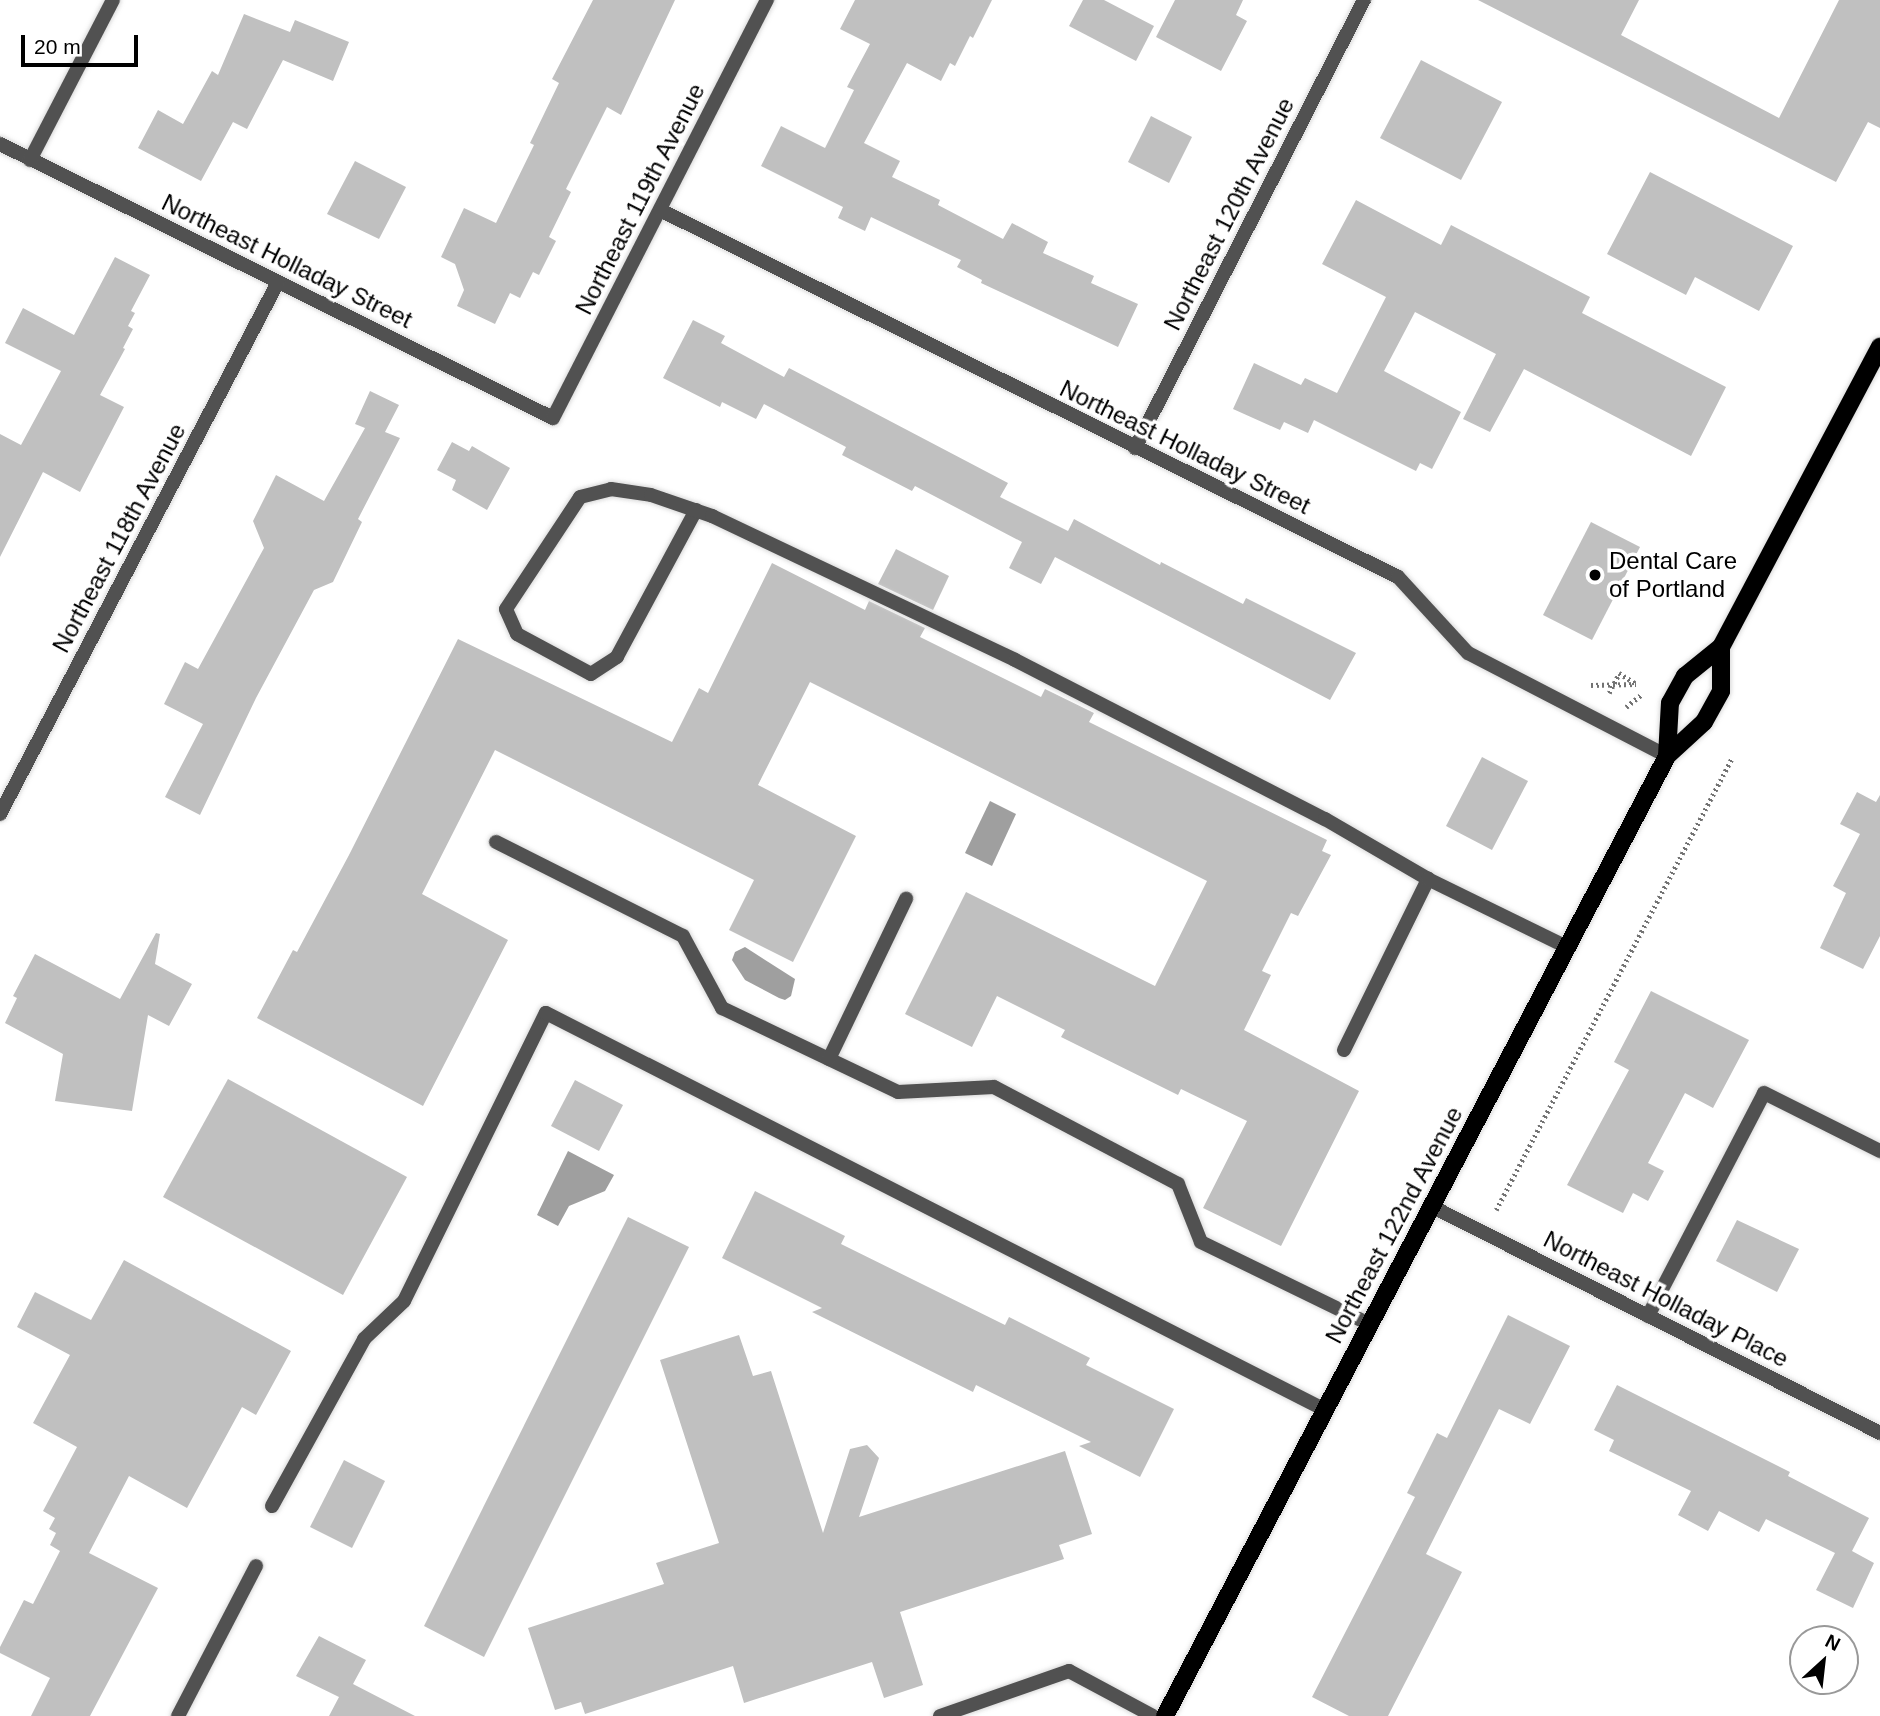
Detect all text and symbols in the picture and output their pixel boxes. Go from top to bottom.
scale bar [24,21,142,65]
text: 20 m [34,35,81,58]
street label: Northeast 119th Avenue [569,78,711,320]
street label: Northeast 120th Avenue [1158,92,1300,336]
street label: Northeast Holladay Street [157,188,417,334]
street label: Northeast Holladay Street [1055,374,1315,520]
street label: Northeast 118th Avenue [46,418,192,658]
place label: Dental Care of Portland [1609,547,1737,603]
marker: Dental Care of Portland [1587,567,1603,583]
street label: Northeast 122nd Avenue [1319,1101,1469,1349]
street label: Northeast Holladay Place [1539,1225,1793,1373]
north arrow [1789,1625,1859,1695]
text: N [1822,1630,1844,1655]

